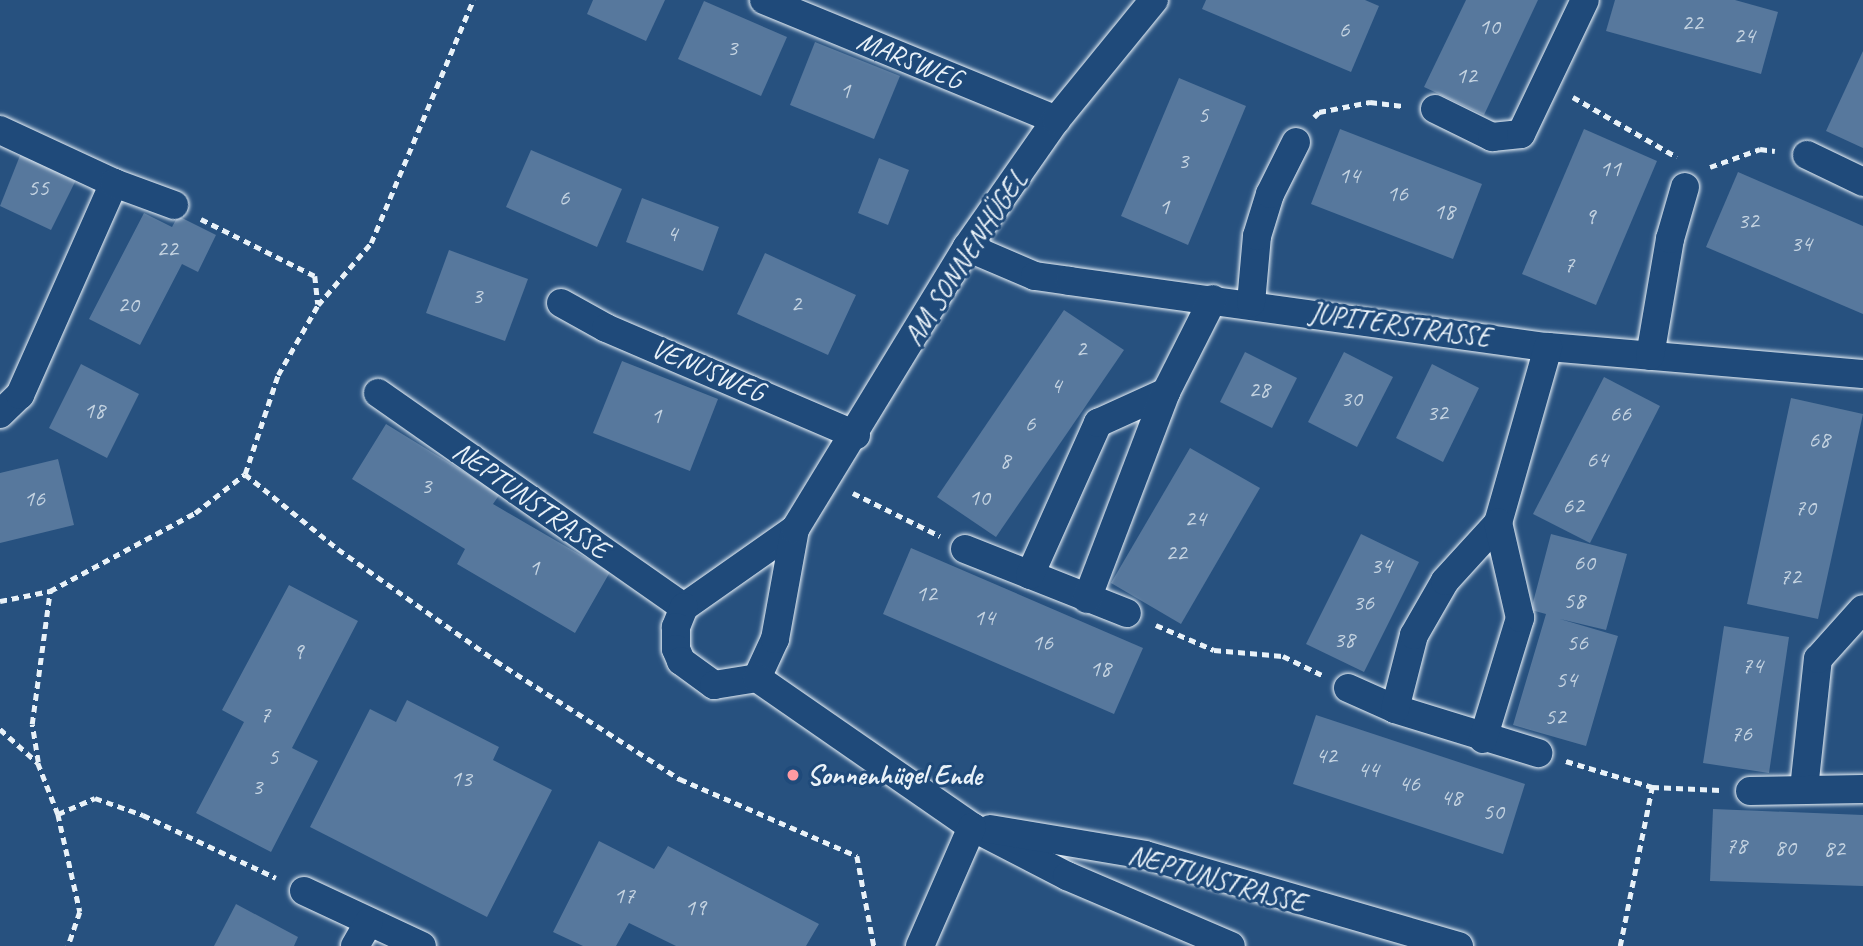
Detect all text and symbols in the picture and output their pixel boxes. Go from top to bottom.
house number: 22 [1681,9,1703,37]
house number: 10 [1478,13,1500,41]
house number: 6 [1339,16,1349,44]
house number: 24 [1733,22,1755,50]
street label: MARSWEG [852,24,968,96]
house number: 3 [727,34,737,62]
house number: 12 [1455,62,1477,90]
house number: 1 [840,77,850,105]
house number: 5 [1198,101,1208,129]
house number: 3 [1178,147,1188,175]
house number: 11 [1599,155,1621,183]
house number: 14 [1338,162,1360,190]
street label: AM SONNENHÜGEL [896,164,1034,352]
house number: 55 [27,174,49,202]
house number: 16 [1386,180,1408,208]
house number: 6 [559,184,569,212]
house number: 1 [1159,193,1169,221]
house number: 18 [1433,198,1455,226]
house number: 9 [1585,203,1595,231]
house number: 32 [1737,207,1759,235]
house number: 4 [667,220,677,248]
house number: 34 [1790,230,1812,258]
house number: 22 [156,235,178,263]
house number: 7 [1564,251,1574,279]
house number: 3 [472,282,482,310]
house number: 2 [791,290,801,318]
house number: 20 [117,291,139,319]
street label: JUPITERSTRASSE [1307,296,1493,354]
street label: VENUSWEG [646,331,770,409]
house number: 2 [1076,335,1086,363]
house number: 4 [1051,372,1061,400]
house number: 28 [1248,376,1270,404]
house number: 30 [1340,385,1362,413]
house number: 18 [83,397,105,425]
house number: 32 [1426,399,1448,427]
house number: 66 [1609,400,1631,428]
house number: 1 [651,402,661,430]
house number: 6 [1025,410,1035,438]
house number: 68 [1808,426,1830,454]
street label: NEPTUNSTRASSE [447,434,615,566]
house number: 64 [1586,446,1608,474]
house number: 8 [1000,447,1010,475]
house number: 3 [421,472,431,500]
house number: 10 [968,484,990,512]
house number: 16 [23,485,45,513]
house number: 62 [1562,492,1584,520]
house number: 70 [1794,494,1816,522]
house number: 24 [1184,505,1206,533]
house number: 22 [1165,539,1187,567]
house number: 60 [1573,549,1595,577]
house number: 34 [1370,552,1392,580]
house number: 1 [529,554,539,582]
house number: 72 [1779,563,1801,591]
house number: 12 [915,580,937,608]
house number: 58 [1563,587,1585,615]
house number: 36 [1352,589,1374,617]
house number: 14 [973,604,995,632]
house number: 38 [1333,626,1355,654]
house number: 16 [1031,629,1053,657]
house number: 56 [1566,629,1588,657]
house number: 9 [293,638,303,666]
house number: 74 [1741,652,1763,680]
house number: 18 [1089,655,1111,683]
house number: 54 [1555,666,1577,694]
house number: 7 [260,701,270,729]
house number: 52 [1544,703,1566,731]
house number: 76 [1730,720,1752,748]
house number: 42 [1315,742,1337,770]
house number: 5 [268,743,278,771]
house number: 44 [1357,756,1379,784]
place label: Sonnenhügel Ende [807,758,982,792]
house number: 13 [450,765,472,793]
marker: Sonnenhügel Ende [785,767,801,783]
house number: 46 [1398,770,1420,798]
house number: 3 [252,773,262,801]
house number: 48 [1440,784,1462,812]
house number: 50 [1482,798,1504,826]
house number: 78 [1725,832,1747,860]
house number: 80 [1774,834,1796,862]
house number: 82 [1823,835,1845,863]
street label: NEPTUNSTRASSE [1125,838,1309,920]
house number: 17 [613,882,635,910]
house number: 19 [684,894,706,922]

